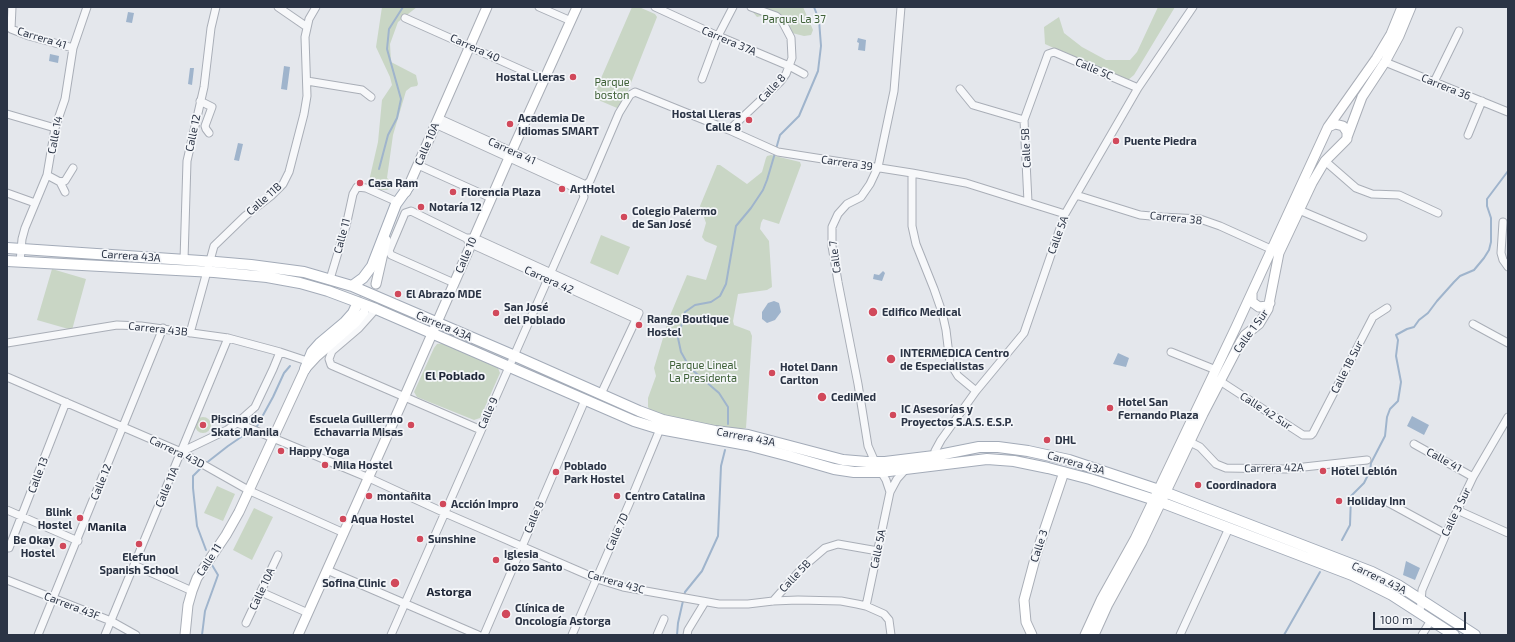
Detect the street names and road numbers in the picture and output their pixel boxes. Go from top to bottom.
street label: Carrera 41 [16,24,68,52]
street label: Carrera 37A [700,24,758,58]
street label: Carrera 40 [448,31,502,65]
street label: Calle 5C [1073,55,1115,83]
street label: Calle 8 [756,71,788,105]
street label: Carrera 36 [1419,71,1473,103]
street label: Calle 12 [183,113,203,153]
street label: Calle 14 [45,115,65,155]
street label: Calle 10A [412,121,442,167]
street label: Calle 5B [1018,128,1034,168]
street label: Carrera 41 [486,135,538,167]
street label: Carrera 39 [820,153,874,173]
street label: Calle 11B [244,180,284,218]
street label: Carrera 38 [1149,209,1203,227]
street label: Calle 5A [1045,214,1071,256]
street label: Calle 11 [331,217,353,255]
street label: Calle 10 [452,235,480,275]
street label: Calle 7 [826,240,844,274]
street label: Carrera 43A [101,247,161,265]
street label: Carrera 42 [522,263,576,297]
street label: Calle 1 Sur [1231,307,1271,355]
street label: Carrera 43A [414,308,474,344]
street label: Carrera 43B [128,319,188,339]
street label: Calle 1B Sur [1328,338,1366,396]
street label: Calle 42 Sur [1237,389,1295,433]
street label: Calle 9 [475,395,501,431]
street label: Carrera 43A [716,425,776,449]
street label: Carrera 43D [147,433,207,471]
street label: Calle 41 [1424,445,1464,475]
street label: Carrera 43A [1046,448,1106,478]
street label: Calle 13 [25,455,51,495]
street label: Carrera 42A [1244,461,1304,475]
street label: Calle 12 [88,462,114,502]
street label: Calle 11A [153,465,181,509]
street label: Calle 3 Sur [1439,485,1473,539]
street label: Calle 8 [521,499,547,535]
street label: Calle 7D [603,511,631,553]
street label: Calle 5A [867,528,889,570]
street label: Calle 3 [1028,528,1050,564]
street label: Calle 11 [194,541,224,579]
street label: Calle 5B [777,557,813,595]
street label: Carrera 43A [1349,559,1409,597]
street label: Calle 10A [246,566,278,612]
street label: Carrera 43C [586,568,646,596]
street label: Carrera 43F [42,589,102,623]

